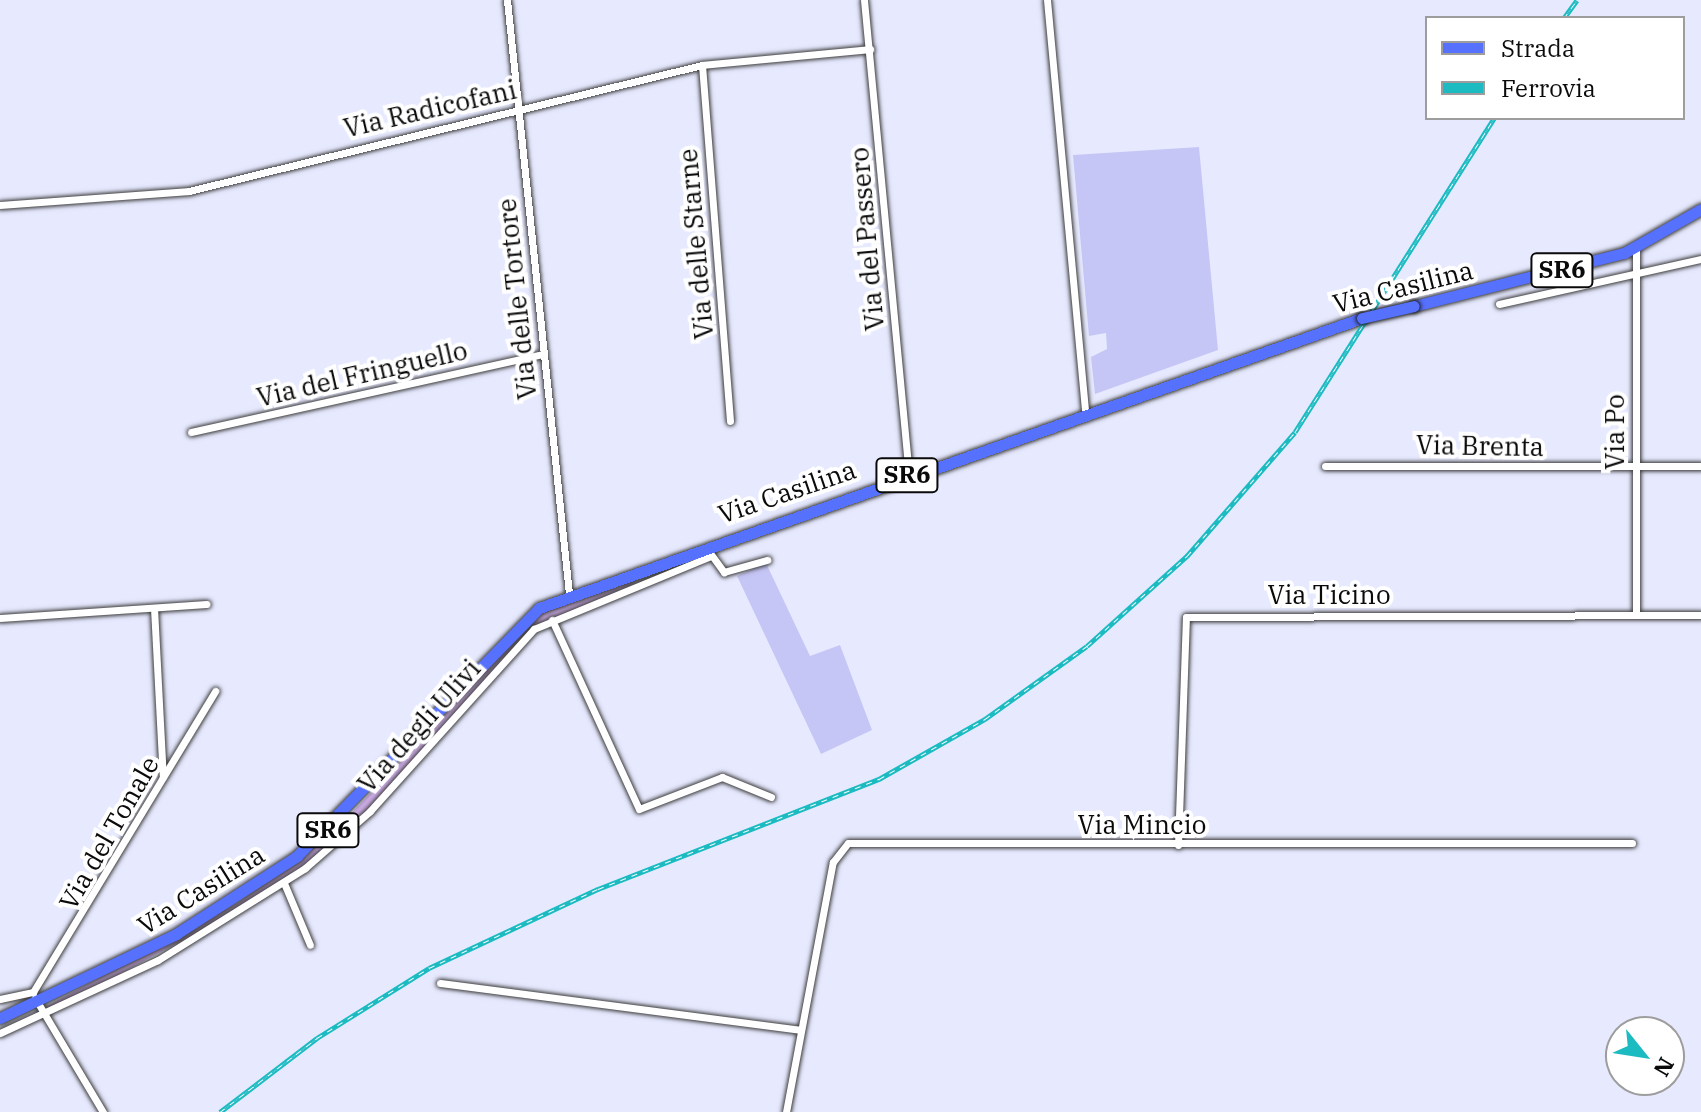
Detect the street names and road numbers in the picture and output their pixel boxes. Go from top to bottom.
street label: Via Radicofani [341,74,519,144]
street label: Via del Passero [843,146,891,332]
street label: Via delle Starne [672,147,720,341]
street label: Via delle Tortore [491,197,543,401]
road number: SR6 [1530,250,1594,290]
street label: Via Casilina [1330,254,1476,320]
street label: Via del Fringuello [254,335,470,413]
street label: Via Po [1599,394,1631,470]
street label: Via Brenta [1416,429,1544,463]
street label: Via Casilina [714,454,860,530]
road number: SR6 [875,455,939,495]
street label: Via Ticino [1267,579,1391,611]
street label: Via degli Ulivi [351,653,487,799]
street label: Via del Tonale [53,751,165,915]
street label: Via Mincio [1078,809,1206,841]
road number: SR6 [296,810,360,850]
street label: Via Casilina [132,839,270,941]

